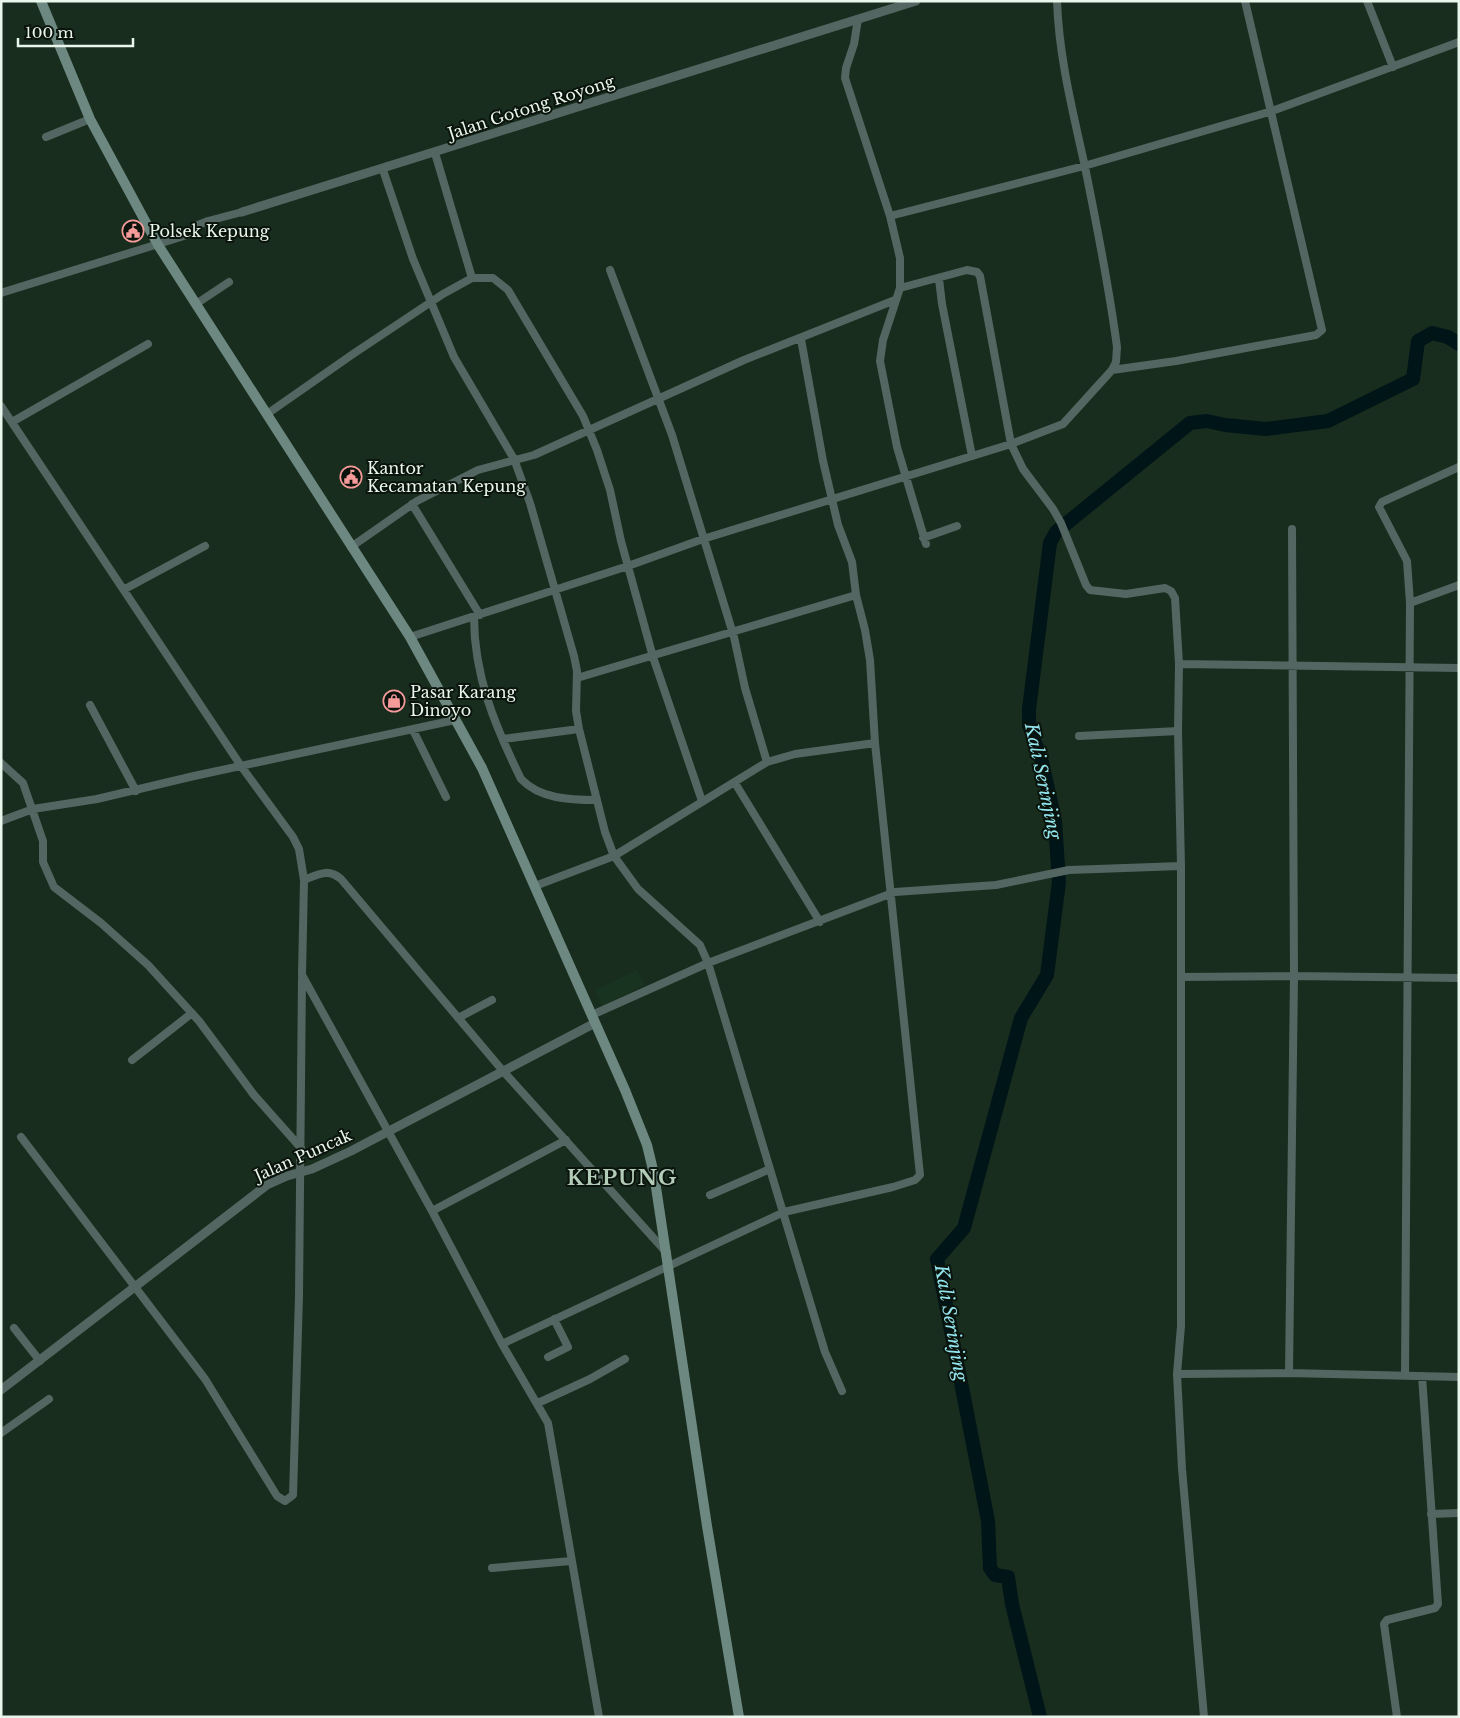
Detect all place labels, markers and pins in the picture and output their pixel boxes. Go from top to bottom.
public building icon: Polsek Kepung [121,219,145,243]
place label: Polsek Kepung [149,221,270,241]
place label: Kantor Kecamatan Kepung [367,458,526,496]
public building icon: Kantor Kecamatan Kepung [339,465,363,489]
place label: Pasar Karang Dinoyo [410,682,516,720]
shop icon: Pasar Karang Dinoyo [382,689,406,713]

